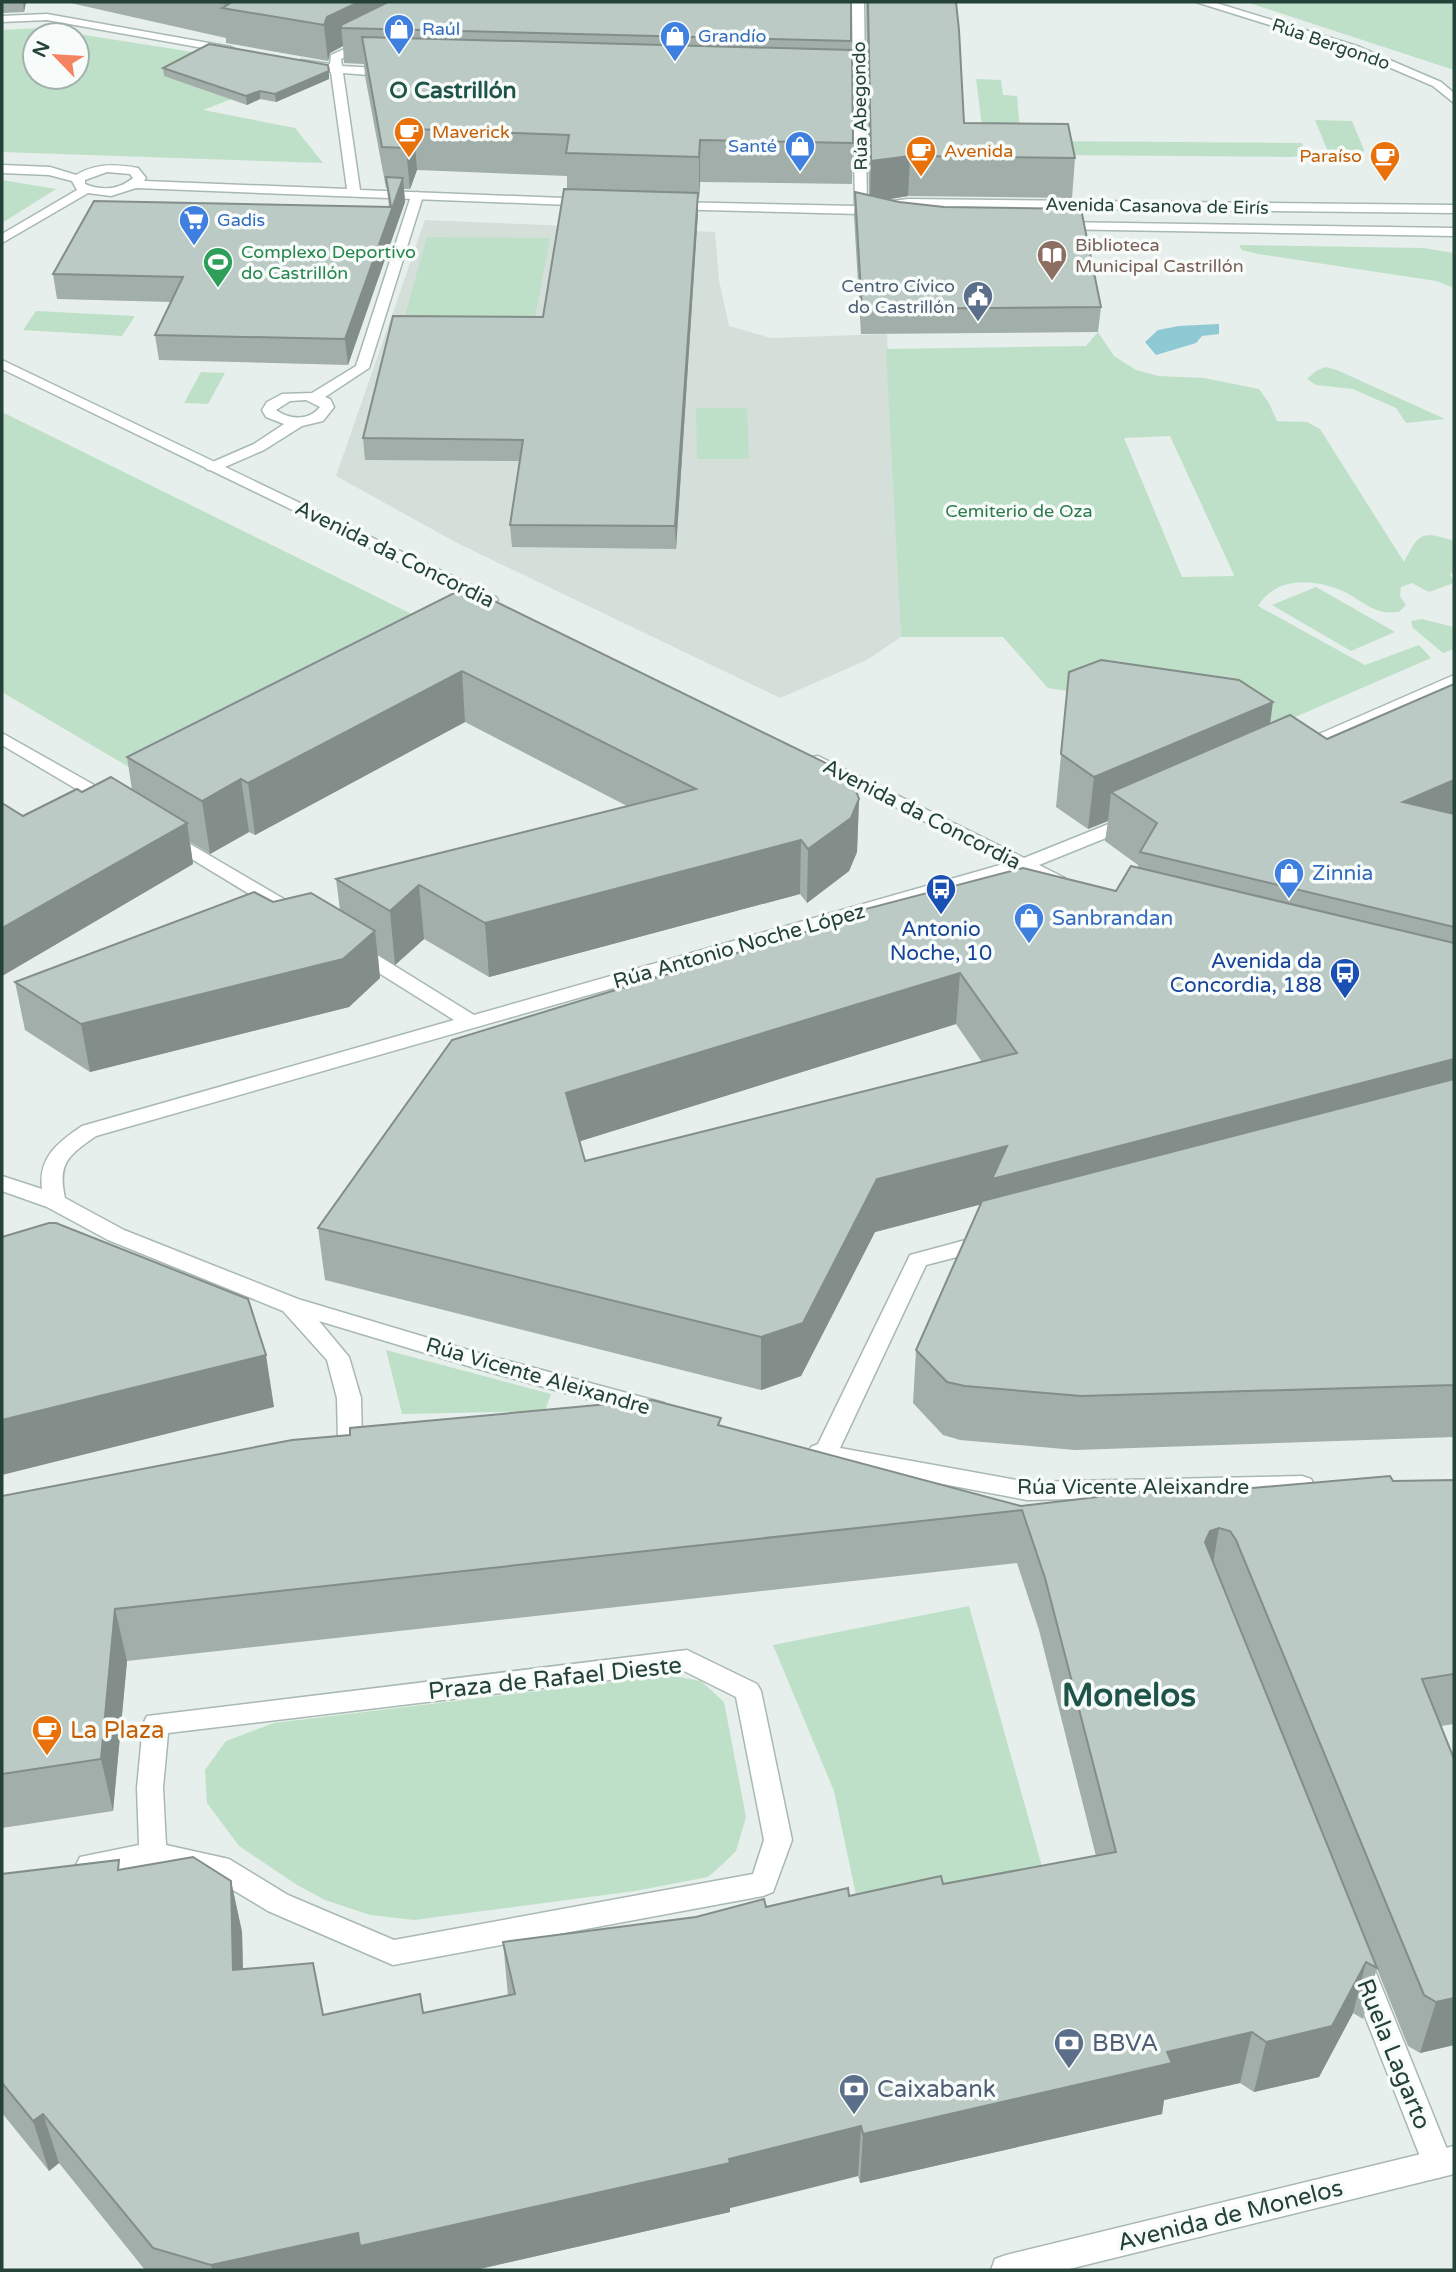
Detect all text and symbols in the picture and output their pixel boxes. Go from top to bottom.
shop icon: Raúl [382,12,416,56]
street label: Rúa Bergondo [1269,14,1393,74]
place label: Raúl [422,18,460,40]
shop icon: Grandío [658,19,692,63]
north arrow [21,21,91,91]
place label: Grandío [698,25,766,47]
text: N [28,38,55,61]
street label: Rúa Abegondo [848,41,872,171]
district label: O Castrillón [389,77,517,105]
cafe icon: Maverick [392,115,426,159]
place label: Maverick [432,121,510,143]
shop icon: Santé [783,129,817,173]
cafe icon: Avenida [904,134,938,178]
place label: Santé [728,135,777,157]
cafe icon: Paraíso [1368,139,1402,183]
place label: Avenida [944,140,1013,162]
place label: Paraíso [1299,145,1362,167]
street label: Avenida Casanova de Eirís [1045,193,1269,219]
supermarket icon: Gadis [177,203,211,247]
place label: Gadis [217,209,265,231]
place label: Biblioteca Municipal Castrillón [1075,234,1244,277]
library icon: Biblioteca Municipal Castrillón [1035,238,1069,282]
place label: Complexo Deportivo do Castrillón [241,241,416,284]
sports icon: Complexo Deportivo do Castrillón [201,245,235,289]
place label: Centro Cívico do Castrillón [841,275,955,318]
public building icon: Centro Cívico do Castrillón [961,279,995,323]
street label: Avenida da Concordia [291,495,498,614]
park label: Cemiterio de Oza [945,500,1093,522]
street label: Avenida da Concordia [819,754,1025,875]
shop icon: Zinnia [1272,856,1306,900]
place label: Zinnia [1312,861,1373,886]
bus stop icon: Antonio Noche, 10 [924,872,958,916]
street label: Rúa Antonio Noche López [610,898,868,994]
shop icon: Sanbrandan [1012,901,1046,945]
place label: Sanbrandan [1052,906,1173,931]
place label: Antonio Noche, 10 [890,917,992,966]
place label: Avenida da Concordia, 188 [1170,949,1322,998]
bus stop icon: Avenida da Concordia, 188 [1328,956,1362,1000]
street label: Rúa Vicente Aleixandre [423,1332,653,1421]
street label: Rúa Vicente Aleixandre [1017,1475,1249,1500]
street label: Praza de Rafael Dieste [427,1651,683,1706]
district label: Monelos [1062,1676,1196,1715]
cafe icon: La Plaza [30,1713,64,1757]
place label: La Plaza [70,1716,164,1745]
street label: Ruela Lagarto [1350,1975,1437,2134]
bank icon: BBVA [1052,2026,1086,2070]
place label: BBVA [1092,2029,1158,2058]
bank icon: Caixabank [837,2072,871,2116]
place label: Caixabank [877,2075,996,2104]
street label: Avenida de Monelos [1114,2173,1346,2258]

